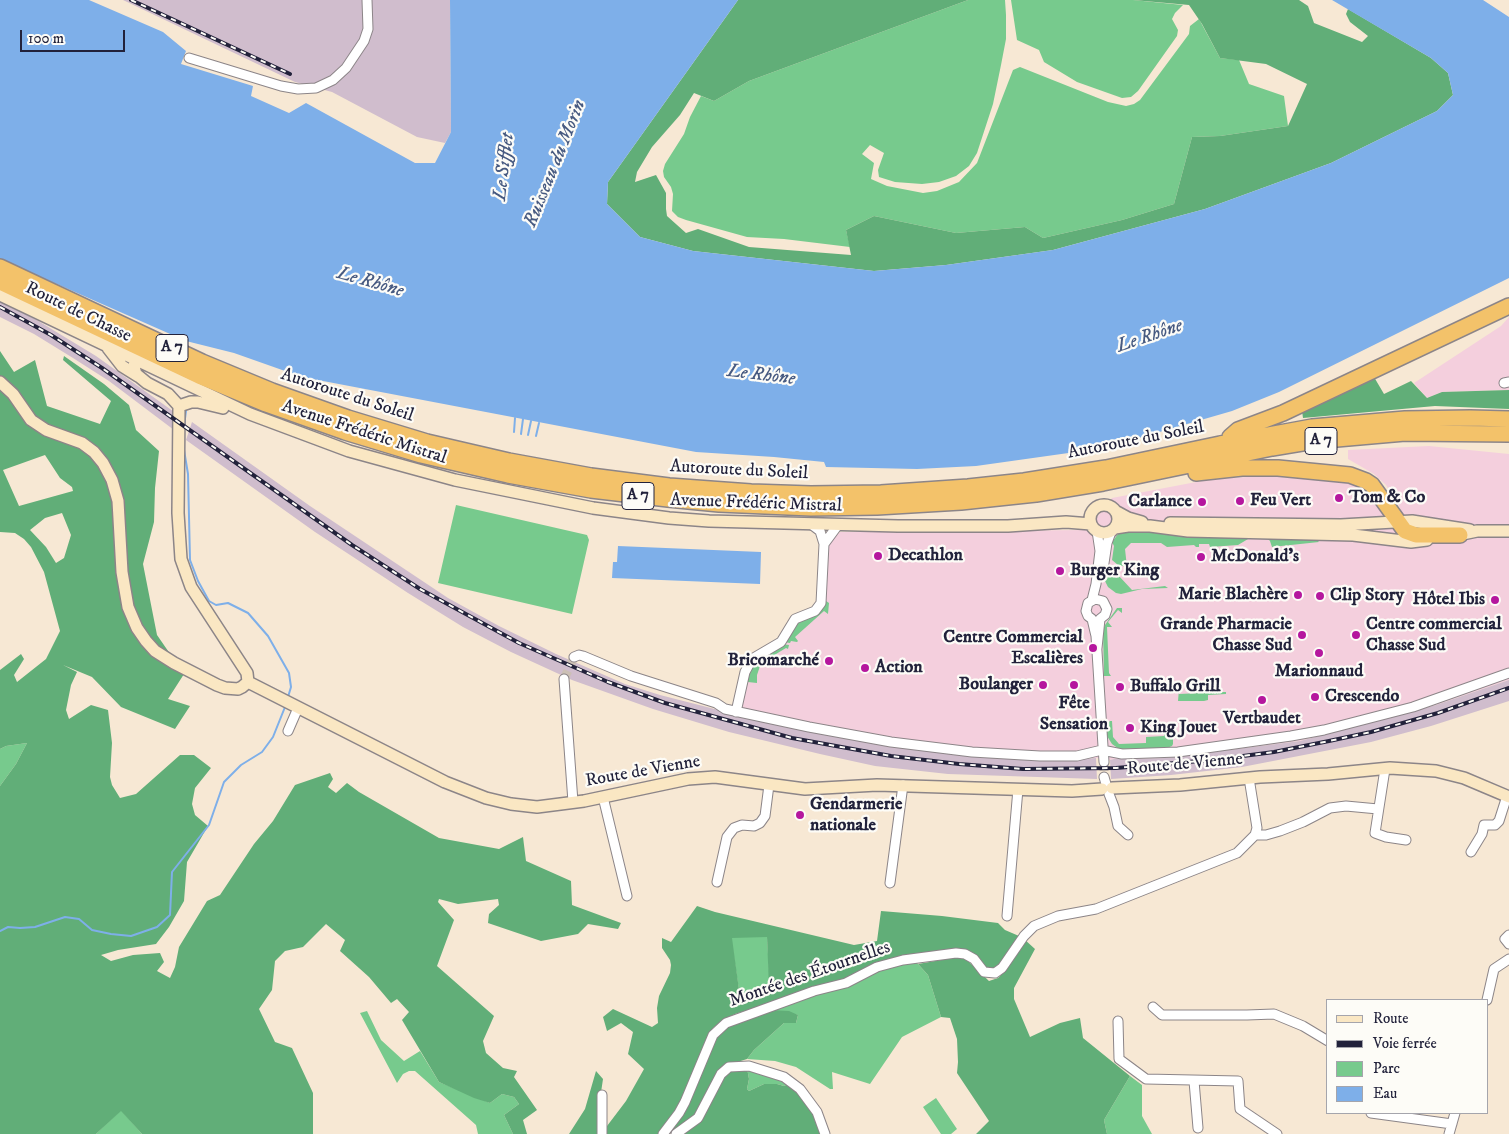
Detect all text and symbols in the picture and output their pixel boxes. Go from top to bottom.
scale bar [22,20,128,52]
text: 100 m [28,29,64,48]
water label: Ruisseau du Morin [520,97,592,231]
water label: Le Sifflet [490,132,520,202]
water label: Le Rhône [334,263,406,303]
street label: Route de Chasse [21,278,135,348]
water label: Le Rhône [1114,315,1186,359]
road number: A 7 [156,334,188,362]
water label: Le Rhône [726,361,796,391]
street label: Autoroute du Soleil [278,364,416,428]
street label: Avenue Frédéric Mistral [279,396,449,470]
street label: Autoroute du Soleil [1066,417,1206,465]
road number: A 7 [1305,428,1337,454]
street label: Autoroute du Soleil [669,457,809,485]
road number: A 7 [622,482,654,510]
place label: Tom & Co [1349,487,1425,509]
street label: Avenue Frédéric Mistral [670,490,842,518]
place label: Feu Vert [1250,490,1311,512]
place label: Carlance [1128,491,1192,513]
marker: Tom & Co [1333,492,1345,504]
marker: Feu Vert [1234,495,1246,507]
marker: Carlance [1196,496,1208,508]
place label: Decathlon [888,545,963,567]
place label: McDonald's [1211,546,1299,568]
marker: Decathlon [872,550,884,562]
marker: McDonald's [1195,551,1207,563]
place label: Burger King [1070,560,1159,582]
marker: Burger King [1054,565,1066,577]
place label: Marie Blachère [1178,584,1288,606]
place label: Clip Story [1330,585,1404,607]
marker: Marie Blachère [1292,589,1304,601]
place label: Hôtel Ibis [1412,589,1485,611]
marker: Clip Story [1314,590,1326,602]
marker: Hôtel Ibis [1489,594,1501,606]
place label: Grande Pharmacie Chasse Sud [1160,614,1292,656]
place label: Centre commercial Chasse Sud [1366,614,1502,656]
place label: Centre Commercial Escalières [943,627,1083,670]
marker: Grande Pharmacie Chasse Sud [1296,629,1308,641]
marker: Centre commercial Chasse Sud [1350,629,1362,641]
marker: Centre Commercial Escalières [1087,642,1099,654]
marker: Marionnaud [1313,647,1325,659]
place label: Bricomarché [727,650,819,672]
marker: Bricomarché [823,655,835,667]
place label: Action [875,657,923,679]
place label: Marionnaud [1275,661,1363,683]
marker: Action [859,662,871,674]
place label: Boulanger [959,674,1033,696]
place label: Buffalo Grill [1130,676,1220,698]
marker: Boulanger [1037,679,1049,691]
marker: Fête Sensation [1068,679,1080,691]
marker: Buffalo Grill [1114,681,1126,693]
place label: Crescendo [1325,686,1399,708]
marker: Crescendo [1309,691,1321,703]
place label: Fête Sensation [1040,693,1108,736]
marker: Vertbaudet [1256,694,1268,706]
place label: Vertbaudet [1223,708,1301,730]
place label: King Jouet [1140,717,1217,739]
marker: King Jouet [1124,722,1136,734]
street label: Route de Vienne [1126,749,1244,781]
street label: Route de Vienne [584,751,702,793]
place label: Gendarmerie nationale [810,794,902,836]
marker: Gendarmerie nationale [794,809,806,821]
street label: Montée des Étournelles [727,937,893,1013]
legend [1326,999,1489,1114]
text: Route [1373,1009,1408,1028]
text: Voie ferrée [1373,1034,1437,1053]
text: Parc [1373,1059,1400,1078]
text: Eau [1373,1084,1397,1103]

